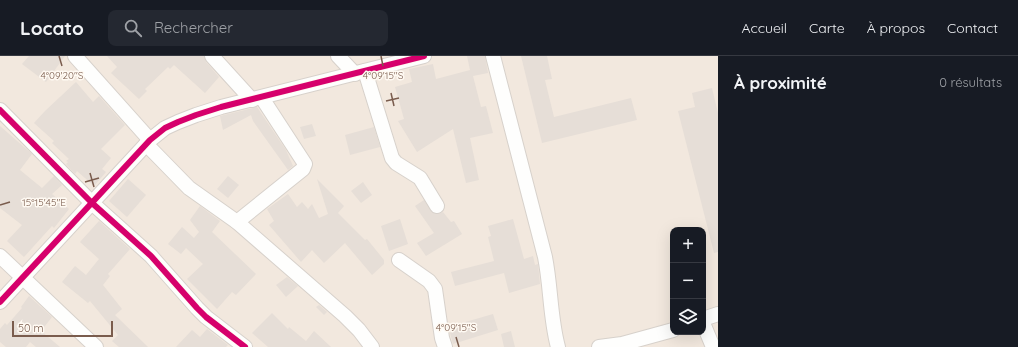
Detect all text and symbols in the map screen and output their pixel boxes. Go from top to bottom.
search box [108,10,388,46]
text: Locato [20,16,84,40]
icon: search [122,17,144,39]
text: Rechercher [154,18,233,37]
text: Accueil [741,19,787,37]
text: Carte [809,19,845,37]
text: À propos [867,19,925,37]
text: Contact [947,19,998,37]
text: 4°09'20"S [41,69,84,82]
text: 4°09'15"S [363,69,404,82]
text: À proximité [734,72,827,93]
text: 0 résultats [939,74,1002,90]
text: 15°15'45"E [22,196,66,209]
map controls [670,227,706,335]
button: + [670,227,706,263]
button: − [670,263,706,299]
button: layers [670,299,706,335]
scale bar [12,319,113,338]
text: 50 m [18,321,44,335]
text: 4°09'15"S [436,321,477,334]

